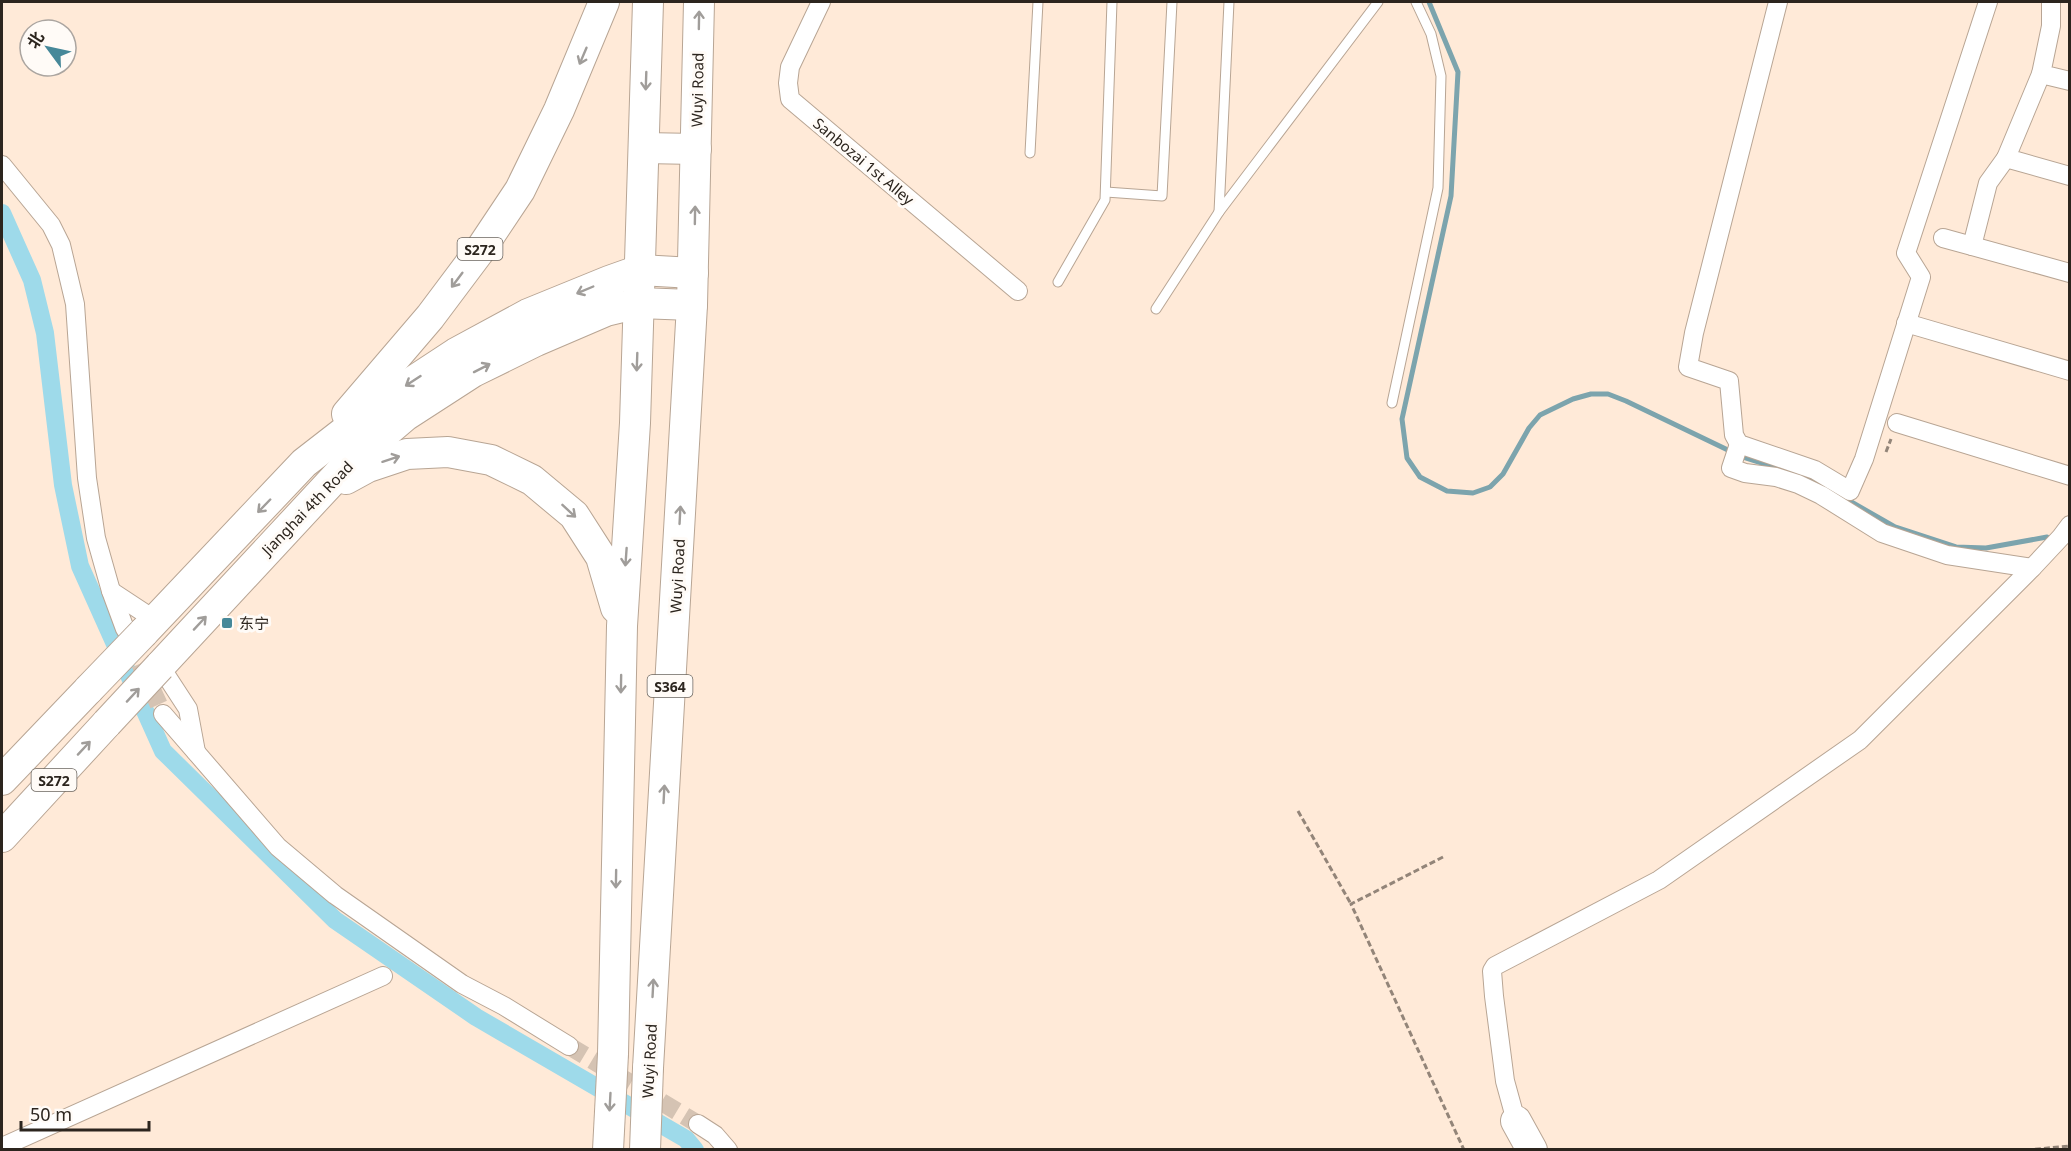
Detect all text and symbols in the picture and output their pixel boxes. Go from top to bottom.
one-way arrow [693,10,705,30]
north arrow [18,18,78,78]
text: 北 [22,27,49,53]
one-way arrow [577,46,588,65]
street label: Wuyi Road [686,53,708,127]
one-way arrow [640,70,651,90]
street label: Sanbozai 1st Alley [809,113,919,209]
one-way arrow [689,205,700,225]
road number: S272 [458,238,502,260]
one-way arrow [451,272,464,288]
one-way arrow [576,285,595,296]
one-way arrow [631,351,643,371]
one-way arrow [472,362,490,373]
one-way arrow [405,376,422,388]
one-way arrow [381,453,400,464]
street label: Jianghai 4th Road [256,457,357,561]
one-way arrow [257,498,271,513]
one-way arrow [561,504,576,518]
one-way arrow [675,506,686,526]
street label: Wuyi Road [665,538,689,614]
one-way arrow [621,546,632,566]
place label: 东宁 [239,613,269,633]
one-way arrow [193,616,207,631]
marker: 东宁 [220,616,234,630]
one-way arrow [615,674,626,694]
road number: S364 [648,675,692,697]
one-way arrow [126,687,141,702]
one-way arrow [77,740,91,755]
road number: S272 [32,769,76,791]
one-way arrow [659,784,670,804]
one-way arrow [611,869,622,889]
one-way arrow [648,979,659,999]
street label: Wuyi Road [637,1023,661,1099]
one-way arrow [605,1091,616,1111]
scale bar [21,1094,148,1132]
text: 50 m [30,1102,72,1126]

